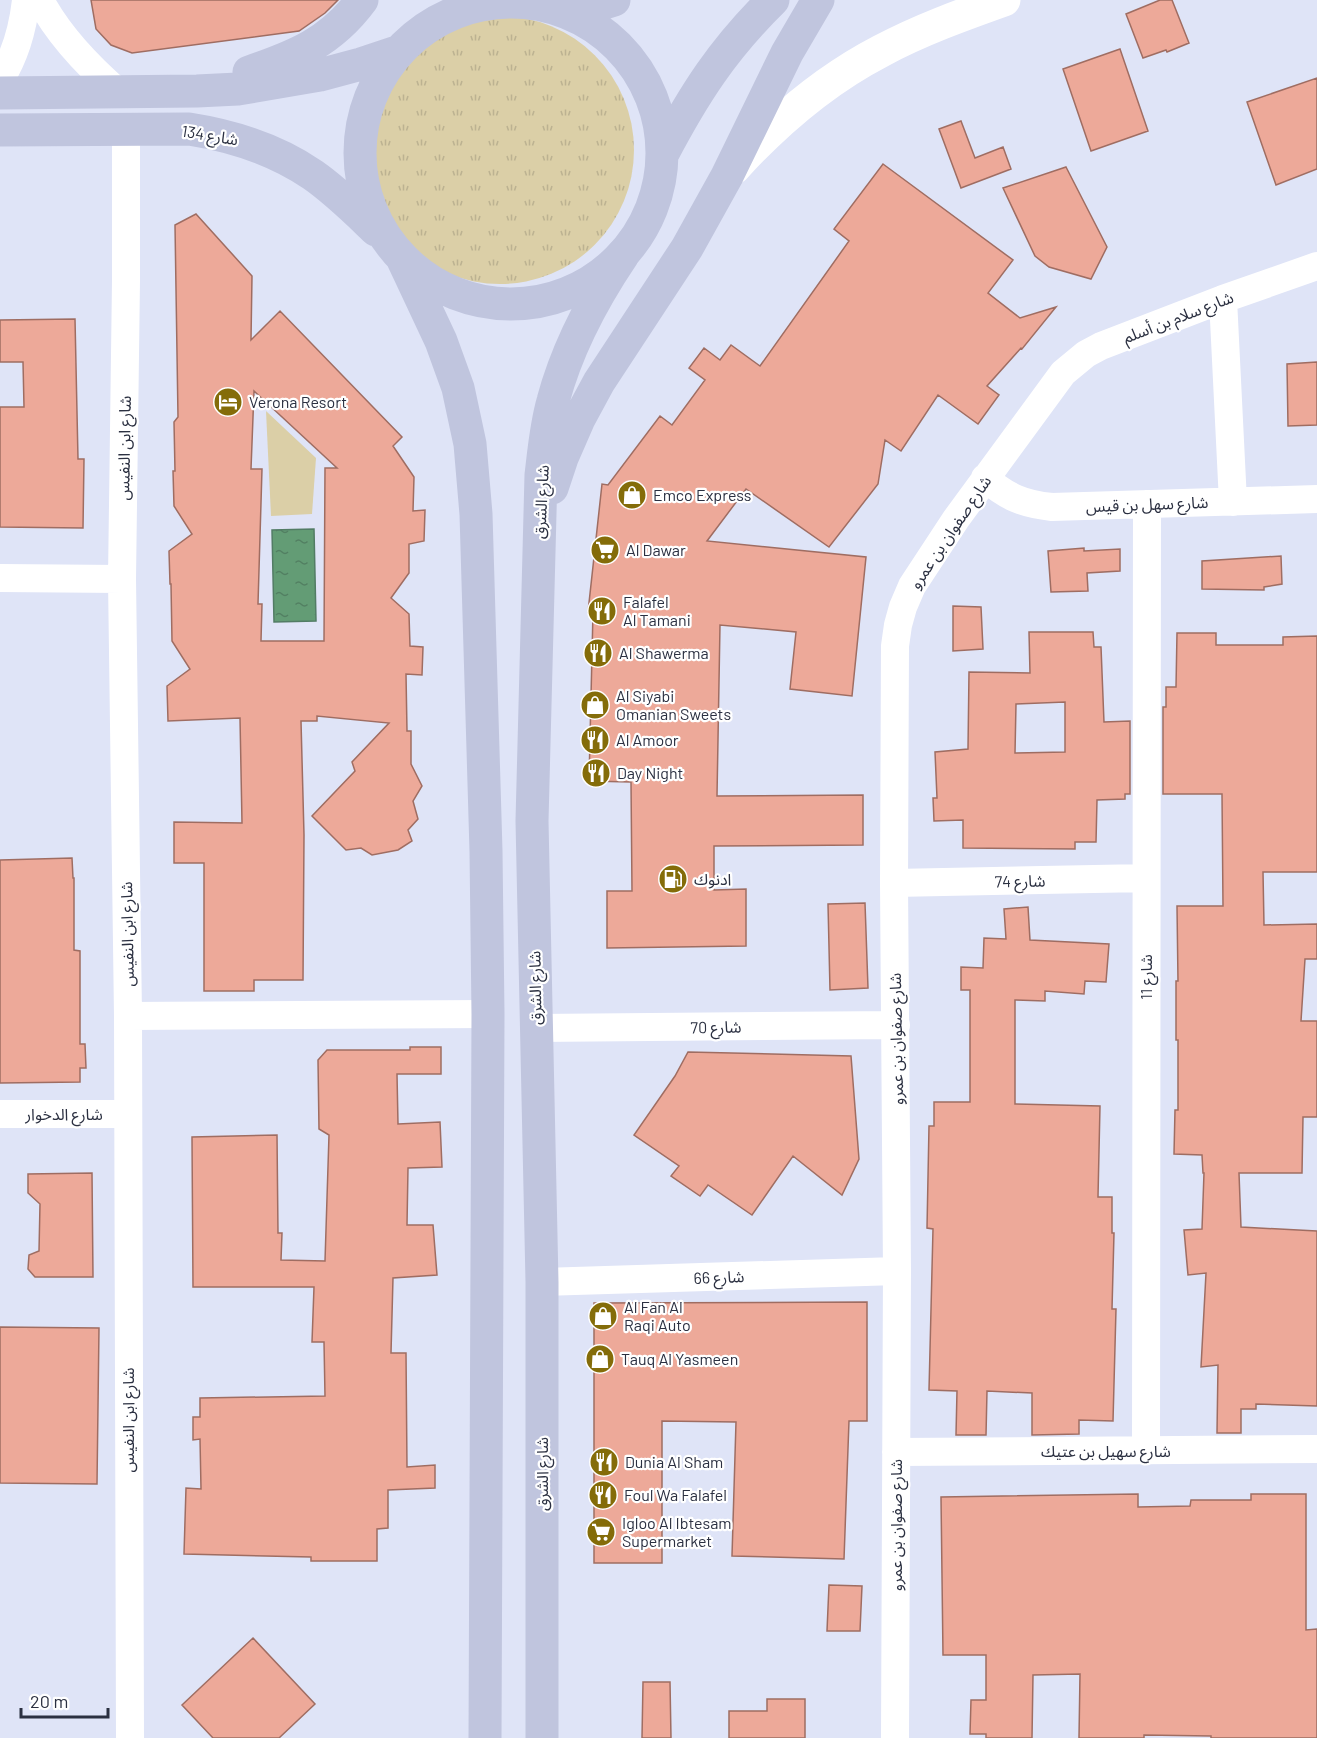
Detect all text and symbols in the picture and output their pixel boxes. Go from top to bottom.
street label: شارع 134 [180,121,240,152]
street label: شارع سلام بن أسلم [1120,287,1237,350]
hotel icon: Verona Resort [212,386,244,418]
place label: Verona Resort [249,392,347,411]
street label: شارع ابن النفيس [113,395,138,501]
street label: شارع الشرق [529,464,556,540]
street label: شارع صفوان بن عمرو [905,472,998,594]
shop icon: Emco Express [616,479,648,511]
place label: Emco Express [653,485,751,504]
street label: شارع سهل بن قيس [1085,492,1209,519]
supermarket icon: Al Dawar [589,534,621,566]
place label: Al Dawar [626,540,686,559]
place label: Falafel Al Tamani [623,592,691,629]
restaurant icon: Falafel Al Tamani [586,595,618,627]
restaurant icon: Al Shawerma [582,637,614,669]
place label: Al Shawerma [619,643,709,662]
place label: Al Siyabi Omanian Sweets [616,686,731,723]
shop icon: Al Siyabi Omanian Sweets [579,689,611,721]
restaurant icon: Al Amoor [579,724,611,756]
place label: Al Amoor [616,730,679,749]
restaurant icon: Day Night [580,757,612,789]
place label: Day Night [617,763,683,782]
fuel station icon: ادنوك [657,863,689,895]
place label: ادنوك [694,869,731,889]
street label: شارع 74 [994,871,1046,894]
street label: شارع ابن النفيس [116,881,141,987]
street label: شارع الشرق [524,951,549,1025]
street label: شارع 11 [1136,954,1159,1000]
street label: شارع صفوان بن عمرو [885,973,910,1105]
street label: شارع 70 [690,1017,742,1040]
street label: شارع الدخوار [24,1104,103,1127]
street label: شارع 66 [693,1266,745,1291]
place label: Al Fan Al Raqi Auto [624,1297,691,1334]
shop icon: Al Fan Al Raqi Auto [587,1300,619,1332]
shop icon: Tauq Al Yasmeen [584,1343,616,1375]
place label: Tauq Al Yasmeen [621,1349,738,1368]
street label: شارع ابن النفيس [118,1367,141,1473]
street label: شارع الشرق [532,1437,555,1511]
street label: شارع سهيل بن عتيك [1041,1441,1171,1464]
restaurant icon: Dunia Al Sham [588,1446,620,1478]
place label: Dunia Al Sham [625,1452,723,1471]
street label: شارع صفوان بن عمرو [886,1459,909,1591]
restaurant icon: Foul Wa Falafel [587,1479,619,1511]
place label: Foul Wa Falafel [624,1485,727,1504]
place label: Igloo Al Ibtesam Supermarket [622,1513,732,1550]
supermarket icon: Igloo Al Ibtesam Supermarket [585,1516,617,1548]
scale bar [21,1681,108,1719]
text: 20 m [30,1690,68,1712]

